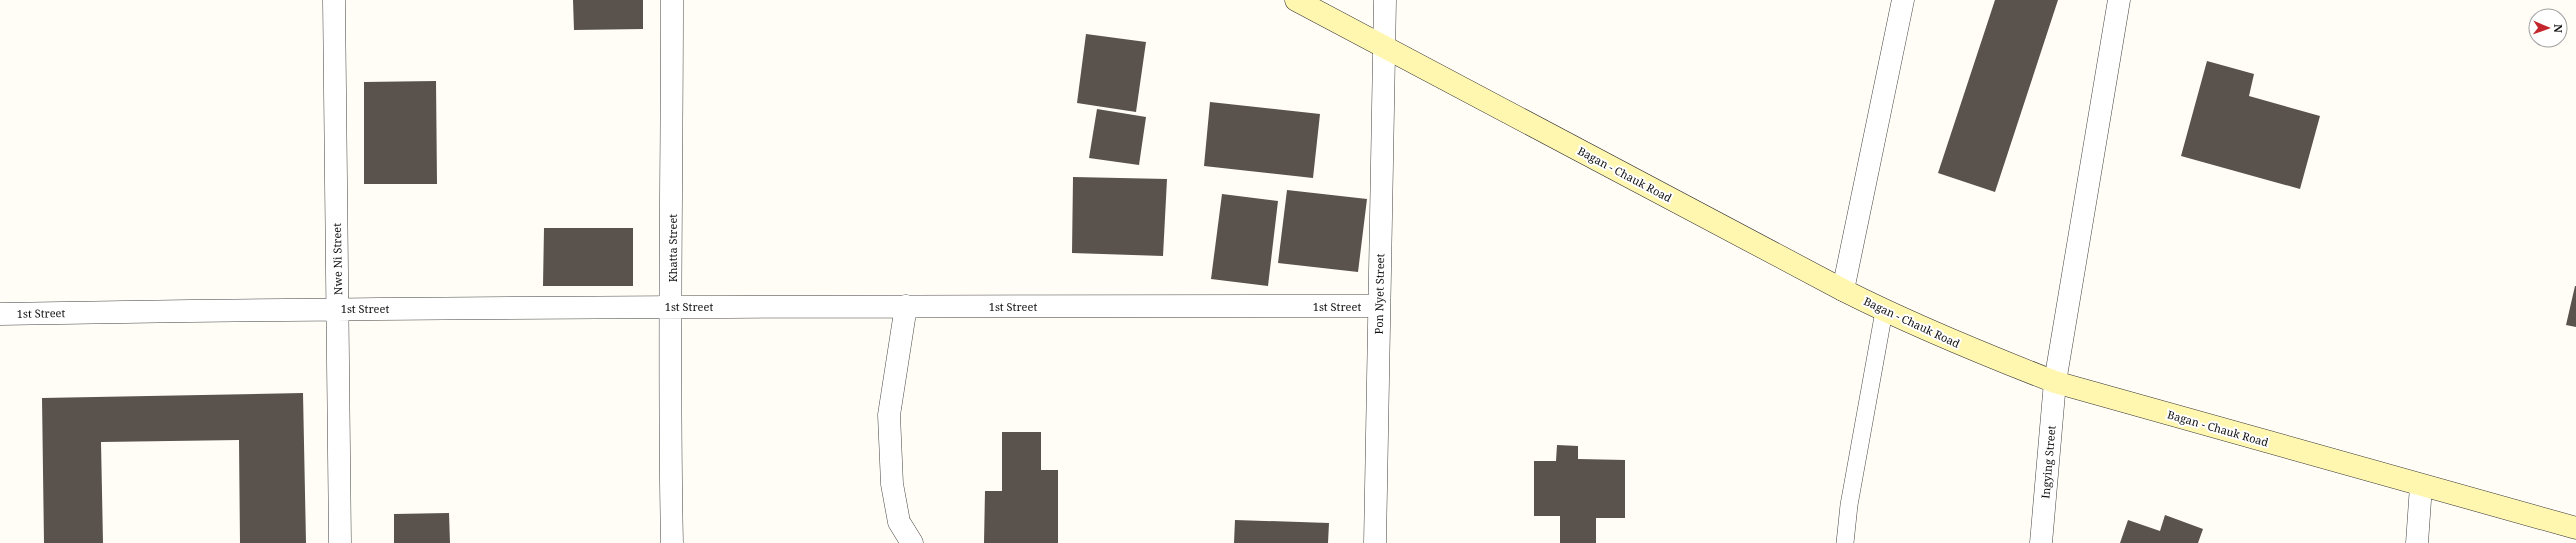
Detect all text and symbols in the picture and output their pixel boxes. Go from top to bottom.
north arrow [2528,8,2568,48]
text: N [2551,24,2566,33]
street label: Bagan - Chauk Road [1575,143,1675,205]
street label: Khatta Street [665,214,680,282]
street label: Nwe Ni Street [329,223,345,295]
street label: Pon Nyet Street [1371,253,1387,335]
street label: Bagan - Chauk Road [1861,293,1963,351]
street label: 1st Street [665,299,713,314]
street label: 1st Street [989,299,1037,314]
street label: 1st Street [1313,299,1361,314]
street label: 1st Street [341,301,389,316]
street label: 1st Street [17,305,66,321]
street label: Bagan - Chauk Road [2166,406,2270,450]
street label: Ingying Street [2037,425,2059,499]

